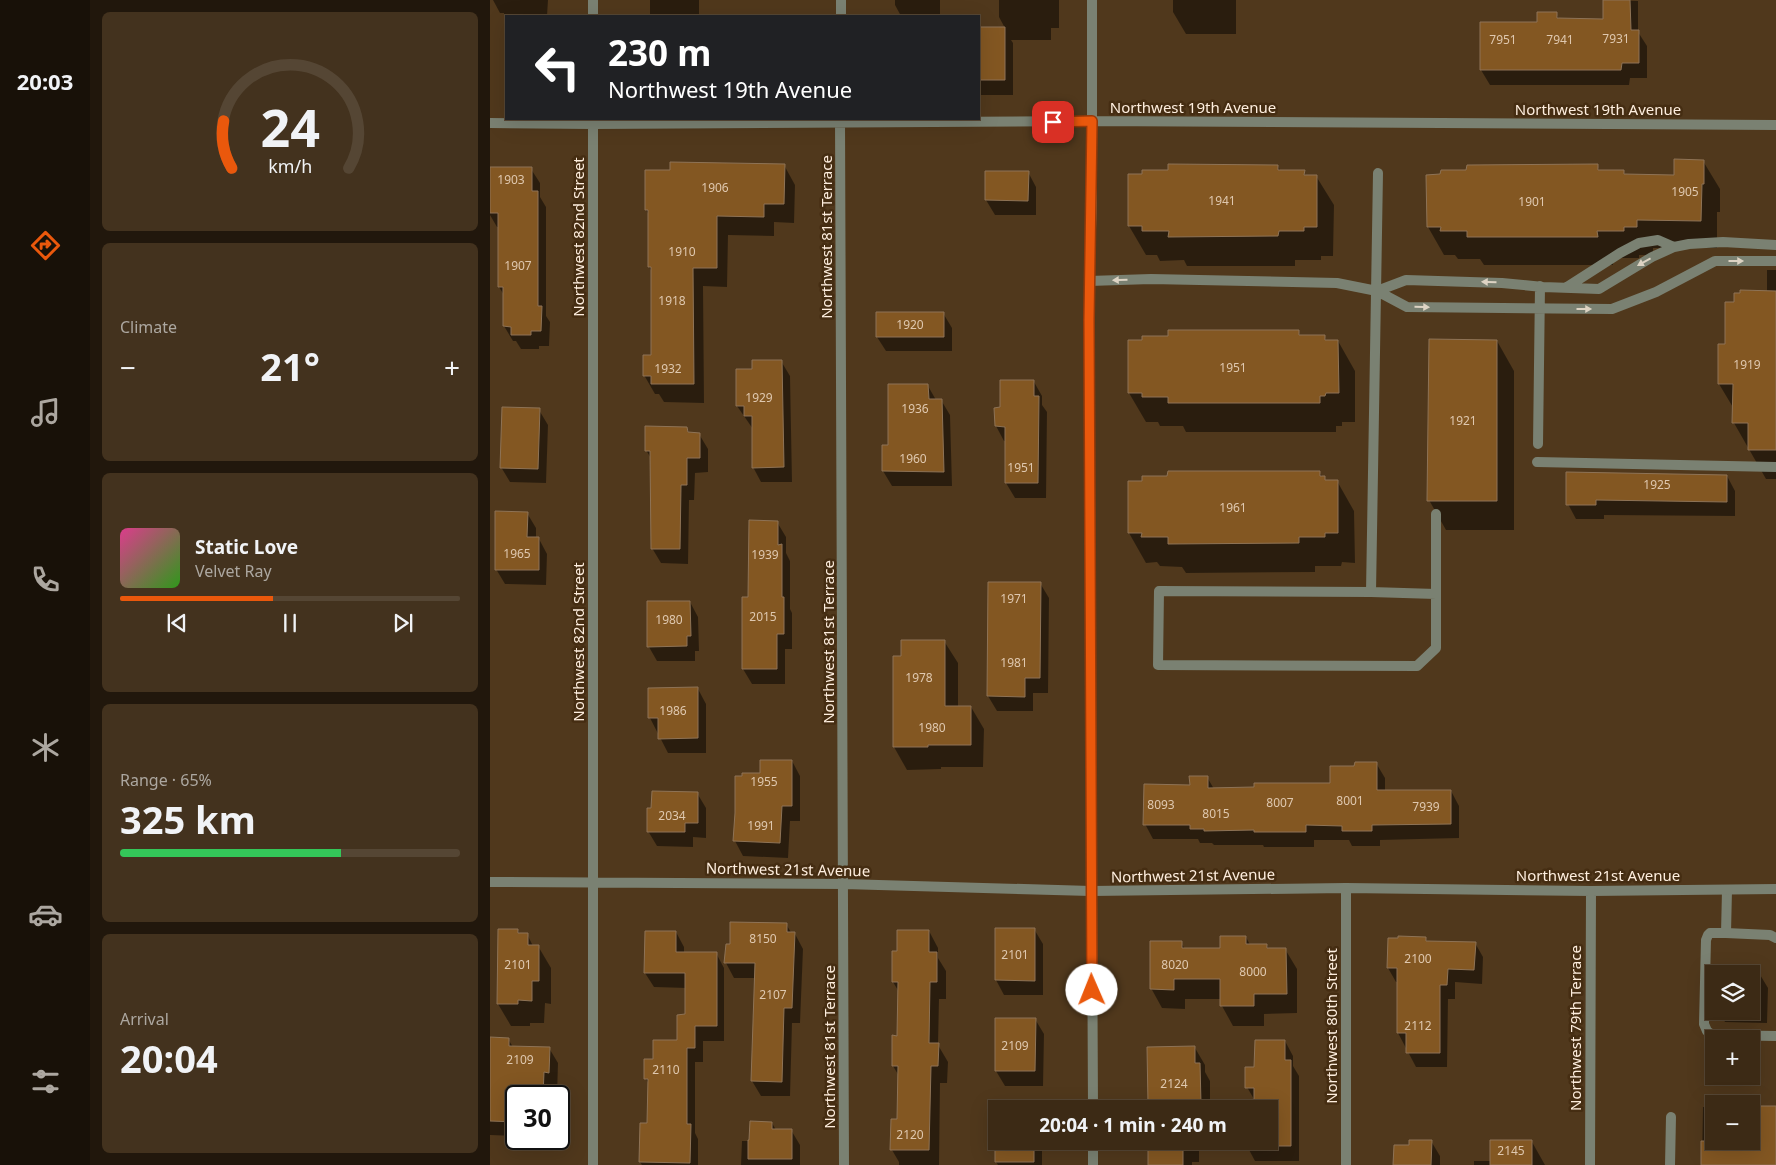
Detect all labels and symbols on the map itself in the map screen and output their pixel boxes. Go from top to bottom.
house number: 7931 [1602,30,1630,47]
house number: 7951 [1489,31,1517,48]
house number: 7941 [1546,31,1574,48]
street label: Northwest 19th Avenue [1110,97,1276,117]
street label: Northwest 19th Avenue [1515,99,1681,119]
pin [1032,101,1074,143]
street label: Northwest 81st Terrace [816,155,836,319]
street label: Northwest 82nd Street [568,157,588,317]
house number: 1903 [497,171,525,188]
house number: 1906 [701,179,729,196]
house number: 1905 [1671,183,1699,200]
house number: 1941 [1208,192,1236,209]
house number: 1901 [1518,193,1546,210]
house number: 1910 [668,243,696,260]
house number: 1907 [504,257,532,274]
one-way arrow [1728,257,1744,265]
one-way arrow [1636,258,1651,266]
one-way arrow [1112,276,1128,284]
one-way arrow [1480,278,1496,286]
house number: 1918 [658,292,686,309]
one-way arrow [1414,303,1430,311]
one-way arrow [1576,305,1592,313]
house number: 1920 [896,316,924,333]
house number: 1919 [1733,356,1761,373]
house number: 1951 [1219,359,1247,376]
house number: 1932 [654,360,682,377]
house number: 1929 [745,389,773,406]
house number: 1936 [901,400,929,417]
house number: 1921 [1449,412,1477,429]
house number: 1960 [899,450,927,467]
house number: 1951 [1007,459,1035,476]
house number: 1925 [1643,476,1671,493]
house number: 1961 [1219,499,1247,516]
house number: 1965 [503,545,531,562]
house number: 1939 [751,546,779,563]
street label: Northwest 81st Terrace [818,560,838,724]
street label: Northwest 82nd Street [568,562,588,722]
house number: 1971 [1000,590,1028,607]
house number: 2015 [749,608,777,625]
house number: 1980 [655,611,683,628]
house number: 1981 [1000,654,1028,671]
house number: 1978 [905,669,933,686]
house number: 1986 [659,702,687,719]
house number: 1980 [918,719,946,736]
house number: 1955 [750,773,778,790]
house number: 8001 [1336,792,1364,809]
house number: 8007 [1266,794,1294,811]
house number: 8093 [1147,796,1175,813]
house number: 7939 [1412,798,1440,815]
house number: 8015 [1202,805,1230,822]
house number: 2034 [658,807,686,824]
house number: 1991 [747,817,775,834]
street label: Northwest 21st Avenue [706,858,870,880]
street label: Northwest 21st Avenue [1111,864,1275,886]
street label: Northwest 21st Avenue [1516,865,1680,885]
house number: 8150 [749,930,777,947]
street label: Northwest 79th Terrace [1565,945,1585,1111]
house number: 2101 [1001,946,1029,963]
street label: Northwest 80th Street [1321,948,1341,1104]
house number: 2100 [1404,950,1432,967]
house number: 2101 [504,956,532,973]
house number: 8020 [1161,956,1189,973]
position arrow [1065,963,1117,1015]
house number: 8000 [1239,963,1267,980]
street label: Northwest 81st Terrace [819,965,839,1129]
house number: 2107 [759,986,787,1003]
house number: 2112 [1404,1017,1432,1034]
house number: 2109 [1001,1037,1029,1054]
house number: 2109 [506,1051,534,1068]
house number: 2110 [652,1061,680,1078]
house number: 2124 [1160,1075,1188,1092]
speed limit sign: 30 [505,1085,570,1150]
house number: 2120 [896,1126,924,1143]
house number: 2145 [1497,1142,1525,1159]

